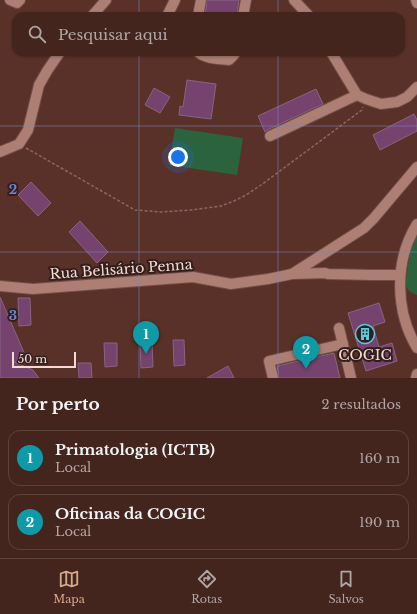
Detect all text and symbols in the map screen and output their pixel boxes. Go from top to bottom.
search box [12,12,405,56]
icon: search [26,23,48,45]
text: Pesquisar aqui [58,25,168,44]
your location [168,147,188,167]
text: 2 [9,181,17,198]
street label: Rua Belisário Penna [49,255,193,283]
text: 3 [9,307,17,324]
pin: 1 [133,321,159,354]
building icon: COGIC [354,323,376,345]
pin: 2 [293,336,319,369]
place label: COGIC [338,346,392,364]
scale bar [12,350,76,369]
text: 50 m [18,352,47,366]
text: Por perto [16,394,100,415]
text: 2 resultados [322,396,401,413]
text: Primatologia (ICTB) [55,440,215,459]
text: 1 [27,450,33,467]
text: 160 m [359,450,400,467]
text: Local [55,459,91,476]
text: Oficinas da COGIC [55,504,205,523]
text: 2 [26,514,34,531]
text: 190 m [359,514,400,531]
text: Local [55,523,91,540]
tab: Mapa [53,568,85,606]
tab: Rotas [191,568,222,606]
tab: Salvos [328,568,364,606]

